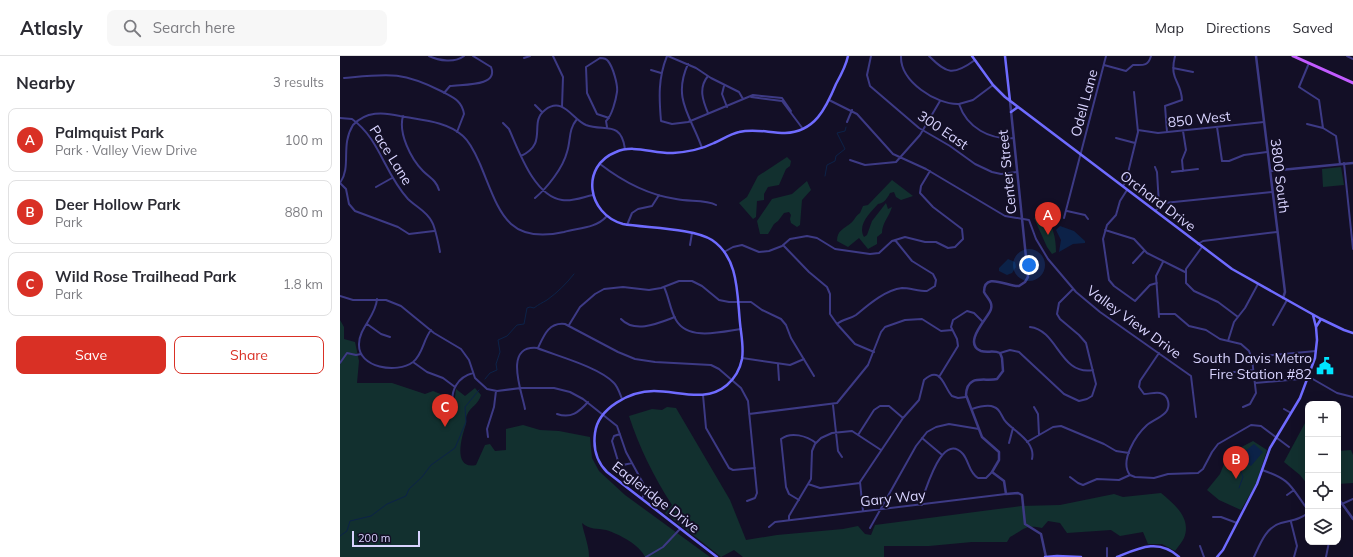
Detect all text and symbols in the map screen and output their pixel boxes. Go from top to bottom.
search box [107,10,387,46]
text: Atlasly [20,16,83,40]
icon: search [121,17,143,39]
text: Search here [153,18,235,37]
text: Map [1155,19,1184,37]
text: Directions [1206,19,1271,37]
text: Saved [1293,19,1333,37]
street label: Odell Lane [1066,67,1102,139]
text: Nearby [16,72,75,93]
text: 3 results [273,74,324,90]
street label: 300 East [914,107,972,153]
street label: 850 West [1167,107,1231,131]
street label: Pace Lane [366,122,416,188]
text: Palmquist Park [55,123,164,142]
street label: Center Street [994,129,1020,215]
text: A [25,132,35,148]
text: 100 m [285,132,323,148]
street label: 3800 South [1266,138,1294,214]
text: Park · Valley View Drive [55,142,197,158]
street label: Orchard Drive [1117,167,1199,235]
text: Deer Hollow Park [55,195,180,214]
pin: A [1035,202,1061,235]
text: B [26,204,34,220]
text: 880 m [285,204,323,220]
text: Park [55,214,82,230]
your location [1019,255,1039,275]
text: Wild Rose Trailhead Park [55,267,236,286]
text: C [26,276,34,292]
text: 1.8 km [283,276,323,292]
street label: Valley View Drive [1083,282,1185,362]
text: Park [55,286,82,302]
button: Save [16,336,166,374]
button: Share [174,336,324,374]
place label: South Davis Metro Fire Station #82 [1193,349,1312,383]
public building icon: South Davis Metro Fire Station #82 [1315,356,1335,376]
pin: C [432,394,458,427]
map controls [1305,401,1341,545]
button: + [1305,401,1341,437]
button: − [1305,437,1341,473]
pin: B [1223,446,1249,479]
street label: Eagleridge Drive [609,457,703,537]
button: locate [1305,473,1341,509]
street label: Gary Way [859,486,927,510]
button: layers [1305,509,1341,545]
scale bar [352,529,420,548]
text: 200 m [358,531,390,545]

